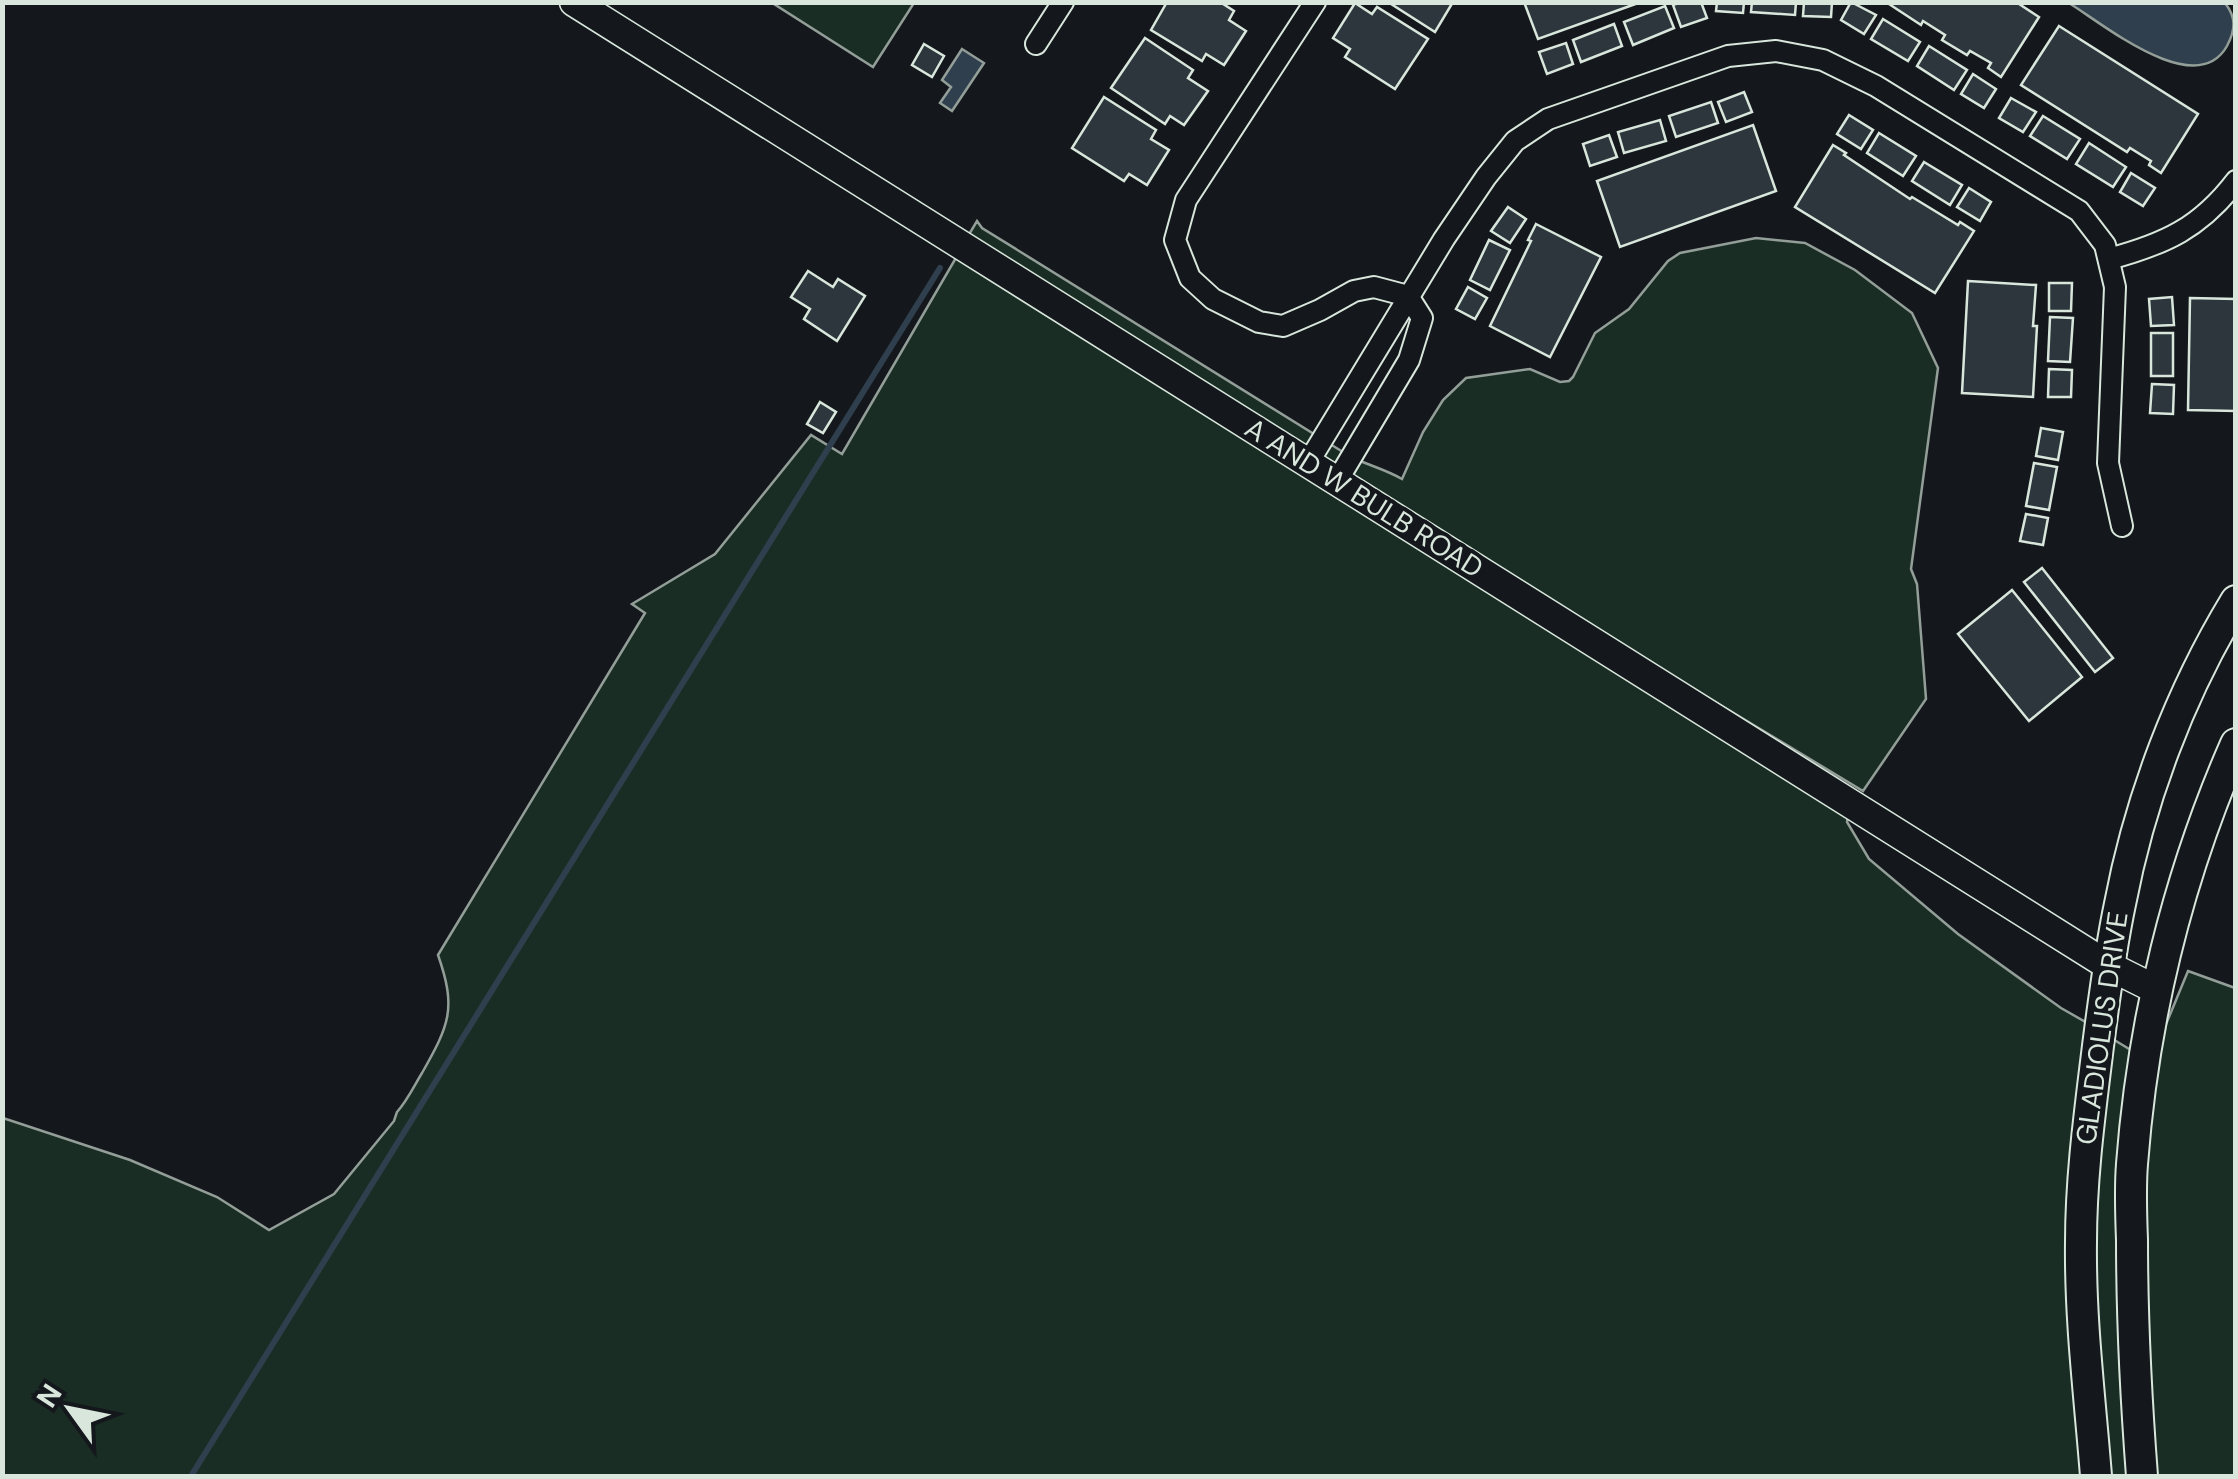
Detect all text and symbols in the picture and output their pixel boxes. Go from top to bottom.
street label: A AND W BULB ROAD [1238,410,1490,586]
street label: GLADIOLUS DRIVE [2067,909,2137,1147]
north arrow [20,1359,120,1459]
text: N [28,1377,71,1414]

